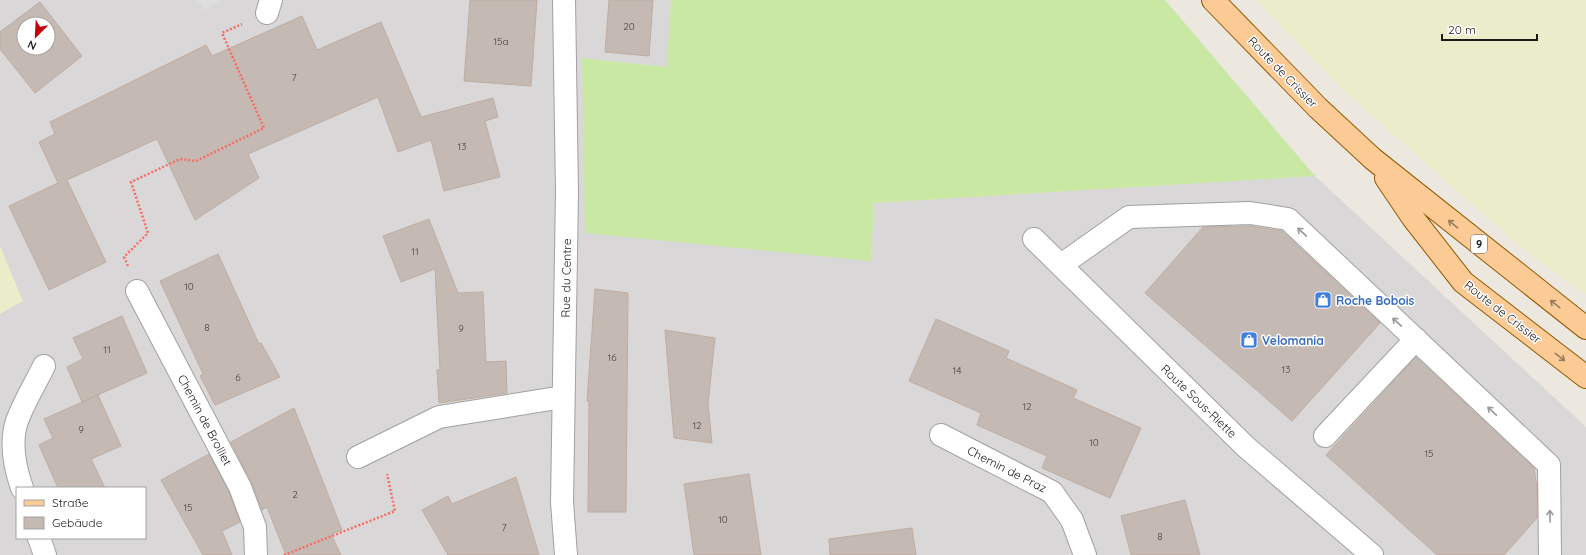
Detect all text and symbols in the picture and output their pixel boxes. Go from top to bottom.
north arrow [16,16,56,56]
scale bar [1442,16,1537,42]
house number: 20 [623,20,635,33]
text: 20 m [1448,22,1476,37]
street label: Route de Crissier [1245,33,1321,111]
house number: 15a [493,35,509,48]
text: N [25,37,38,53]
house number: 7 [291,71,297,84]
house number: 13 [458,140,466,153]
one-way arrow [1448,219,1459,228]
one-way arrow [1297,228,1308,237]
road number: 9 [1471,235,1487,253]
street label: Rue du Centre [558,238,574,318]
house number: 11 [411,245,419,258]
street label: Route de Crissier [1461,277,1545,347]
house number: 10 [184,280,194,293]
shop icon: Roche Bobois [1313,290,1333,310]
place label: Roche Bobois [1336,293,1415,308]
one-way arrow [1550,300,1561,309]
one-way arrow [1392,317,1402,326]
house number: 8 [204,321,210,334]
house number: 9 [458,322,464,335]
shop icon: Velomania [1239,330,1259,350]
place label: Velomania [1262,333,1324,348]
house number: 11 [103,343,111,356]
house number: 16 [607,351,617,364]
one-way arrow [1555,353,1566,362]
street label: Route Sous-Riette [1158,361,1240,441]
house number: 13 [1282,363,1290,376]
house number: 14 [953,364,961,377]
house number: 6 [235,371,241,384]
street label: Chemin de Brolliet [175,372,235,468]
house number: 12 [1022,400,1032,413]
one-way arrow [1487,407,1497,416]
house number: 12 [692,419,702,432]
house number: 9 [78,423,84,436]
house number: 10 [1089,436,1099,449]
street label: Chemin de Praz [965,443,1049,496]
house number: 15 [1424,447,1434,460]
legend [16,487,146,539]
house number: 2 [292,488,298,501]
text: Straße [52,495,89,510]
house number: 15 [183,501,193,514]
one-way arrow [1546,510,1554,523]
house number: 10 [718,513,728,526]
text: Gebäude [52,515,103,530]
house number: 7 [501,521,507,534]
house number: 8 [1157,530,1163,543]

